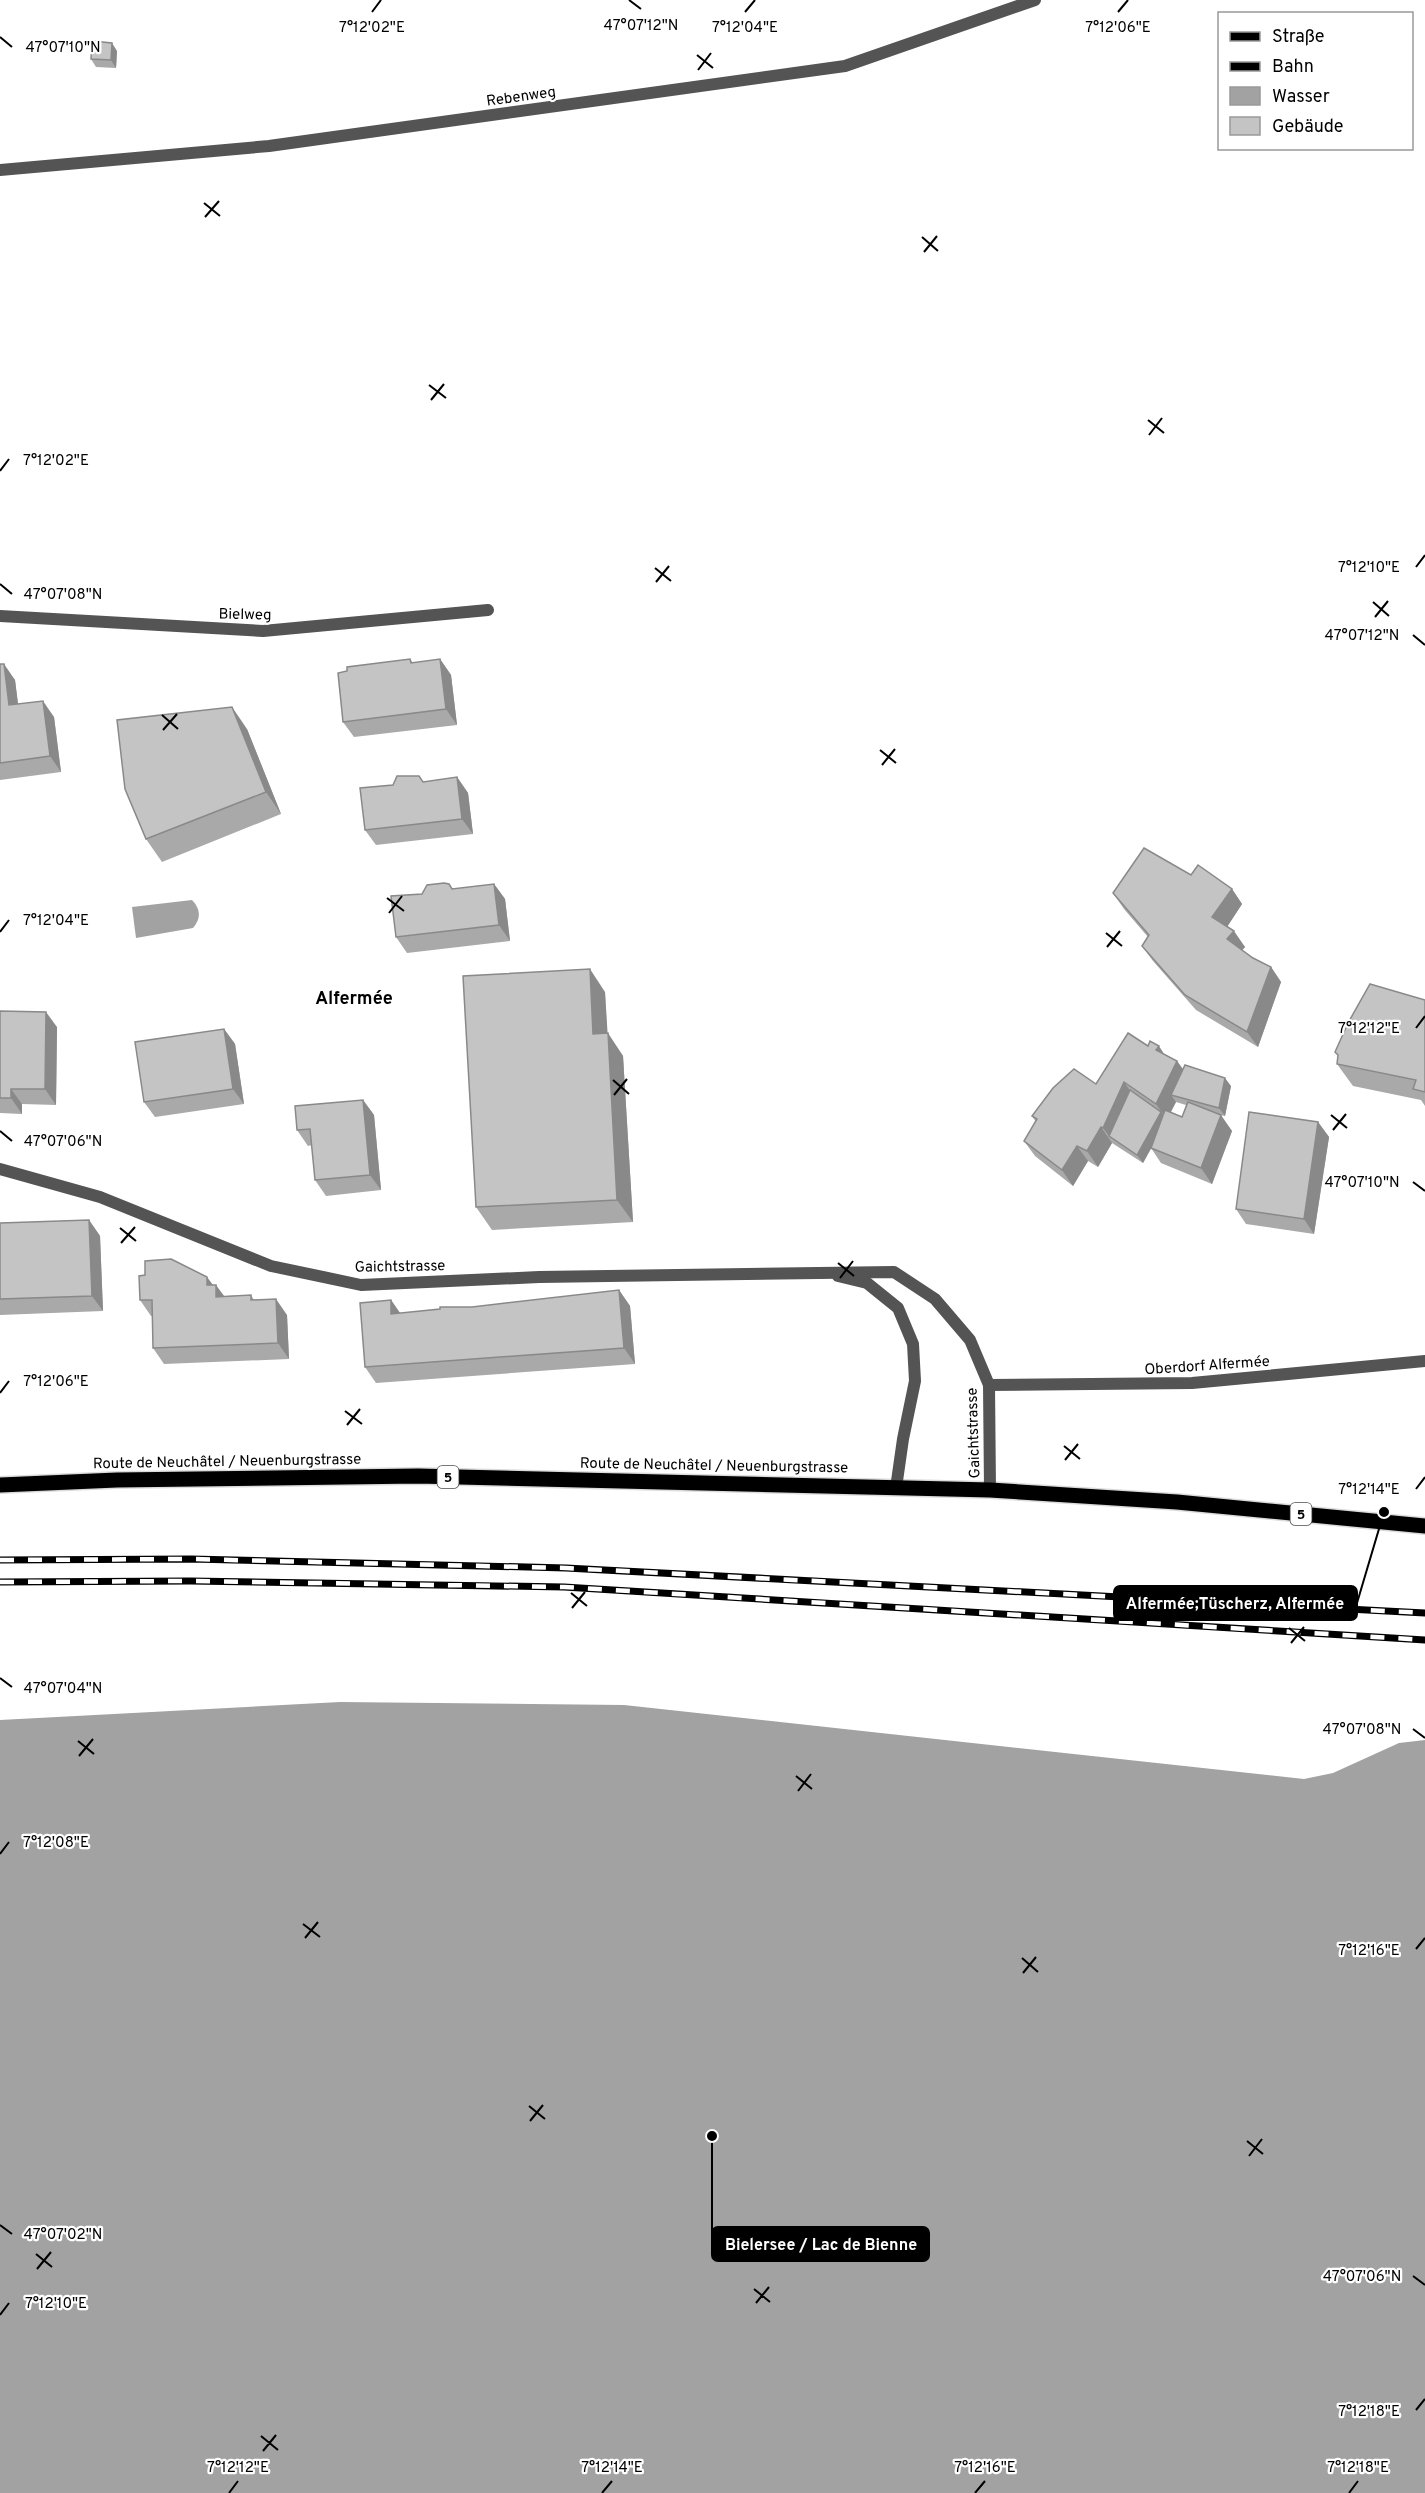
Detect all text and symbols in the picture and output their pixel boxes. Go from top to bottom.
legend [1218,12,1413,150]
text: 47°07'12"N [604,17,678,36]
text: 7°12'02"E [339,19,405,38]
text: 7°12'04"E [712,19,778,38]
text: 7°12'06"E [1085,19,1151,38]
text: Straße [1272,26,1324,49]
text: 47°07'10"N [25,39,101,58]
text: Bahn [1272,56,1314,79]
street label: Rebenweg [485,83,557,112]
text: Wasser [1272,86,1330,109]
text: Gebäude [1272,116,1344,139]
text: 7°12'02"E [23,452,89,471]
text: 7°12'10"E [1338,559,1400,578]
text: 47°07'08"N [24,586,102,605]
street label: Bielweg [218,606,272,625]
text: 47°07'12"N [1325,627,1399,646]
text: 7°12'04"E [23,912,89,931]
district label: Alfermée [315,988,393,1011]
text: 7°12'12"E [1338,1020,1400,1039]
text: 47°07'06"N [24,1133,102,1152]
text: 47°07'10"N [1324,1174,1400,1193]
street label: Gaichtstrasse [355,1257,446,1278]
street label: Oberdorf Alfermée [1144,1353,1270,1380]
text: 7°12'06"E [23,1373,89,1392]
street label: Gaichtstrasse [963,1387,986,1479]
street label: Route de Neuchâtel / Neuenburgstrasse [93,1451,361,1474]
street label: Route de Neuchâtel / Neuenburgstrasse [580,1455,848,1478]
road number: 5 [438,1466,458,1488]
text: 7°12'14"E [1338,1481,1400,1500]
road number: 5 [1290,1503,1312,1525]
callout: Alfermée;Tüscherz, Alfermée [1114,1586,1357,1620]
text: Alfermée;Tüscherz, Alfermée [1126,1595,1344,1615]
text: 47°07'04"N [24,1680,102,1699]
text: 47°07'08"N [1323,1721,1401,1740]
text: 7°12'08"E [23,1834,89,1853]
text: 7°12'16"E [1338,1942,1400,1961]
text: 47°07'02"N [24,2226,102,2245]
callout: Bielersee / Lac de Bienne [712,2227,929,2261]
text: Bielersee / Lac de Bienne [725,2236,917,2256]
text: 47°07'06"N [1323,2268,1401,2287]
text: 7°12'10"E [25,2295,87,2314]
text: 7°12'18"E [1338,2403,1400,2422]
text: 7°12'12"E [207,2459,269,2478]
text: 7°12'14"E [581,2459,643,2478]
text: 7°12'16"E [954,2459,1016,2478]
text: 7°12'18"E [1327,2459,1389,2478]

